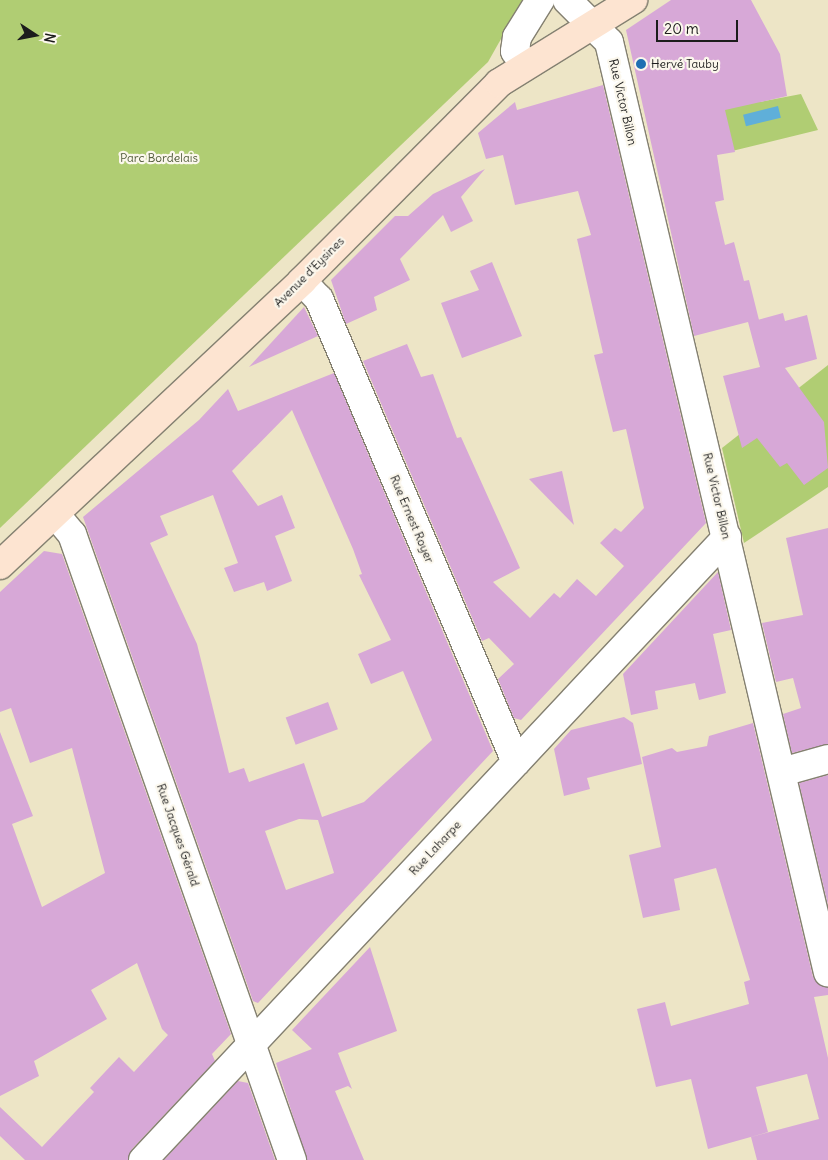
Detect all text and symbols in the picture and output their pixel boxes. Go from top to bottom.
north arrow [10,10,60,60]
scale bar [658,10,740,42]
text: 20 m [664,19,699,38]
text: N [40,31,59,44]
street label: Rue Victor Billon [606,57,640,147]
place label: Hervé Tauby [651,57,719,71]
marker: Hervé Tauby [635,58,647,70]
park label: Parc Bordelais [120,151,198,165]
street label: Avenue d'Eysines [271,234,347,310]
street label: Rue Victor Billon [700,451,734,541]
street label: Rue Ernest Royer [387,473,437,565]
street label: Rue Jacques Gérald [154,782,202,888]
street label: Rue Laharpe [406,818,464,878]

